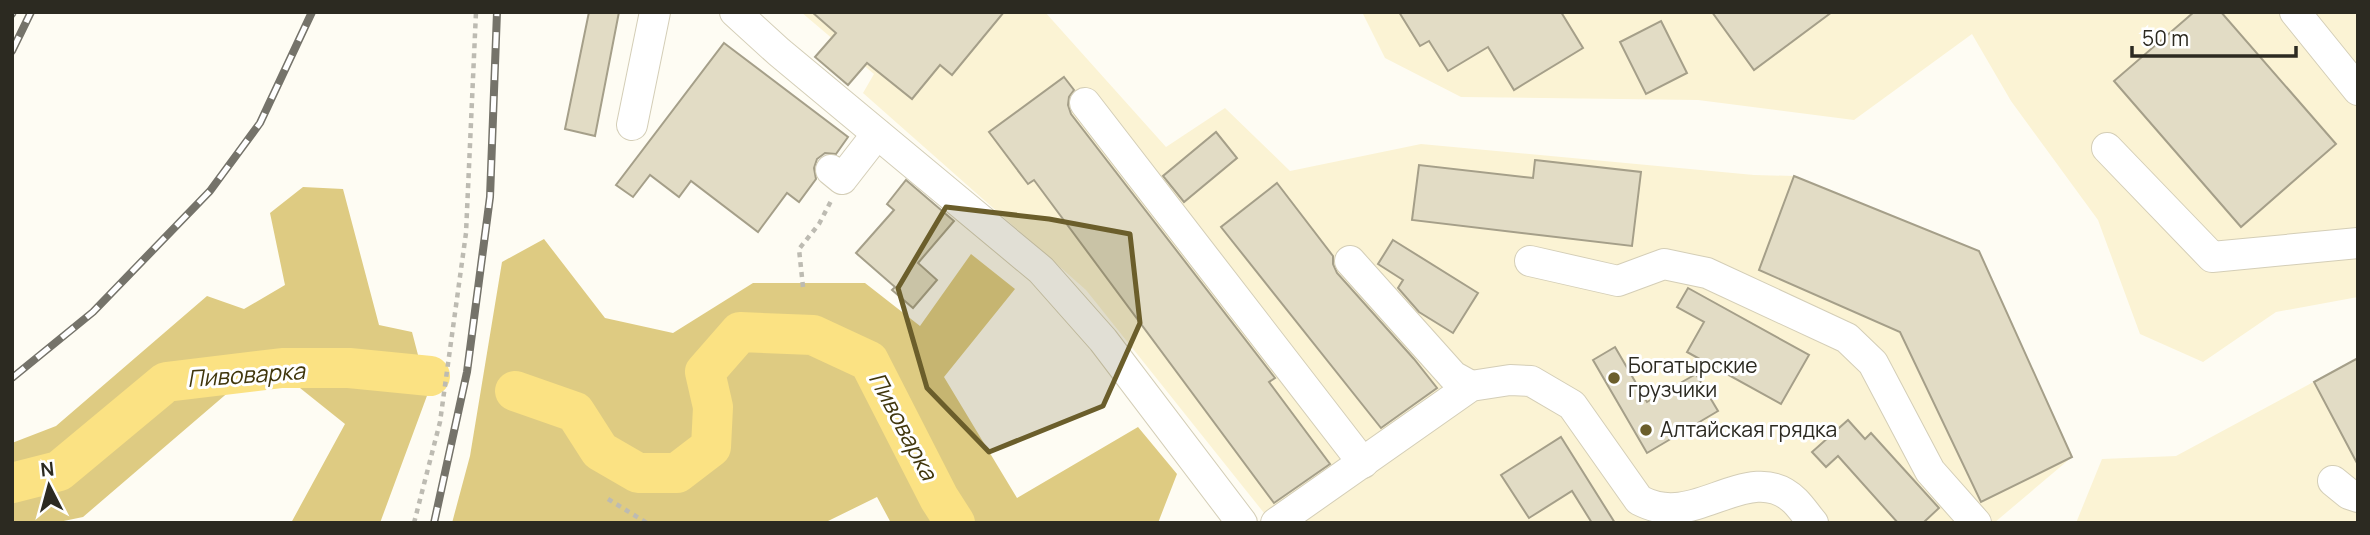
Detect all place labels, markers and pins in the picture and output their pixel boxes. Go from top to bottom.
place label: Богатырские грузчики [1628,351,1758,403]
marker: Богатырские грузчики [1606,370,1622,386]
place label: Алтайская грядка [1660,415,1837,443]
marker: Алтайская грядка [1638,422,1654,438]

